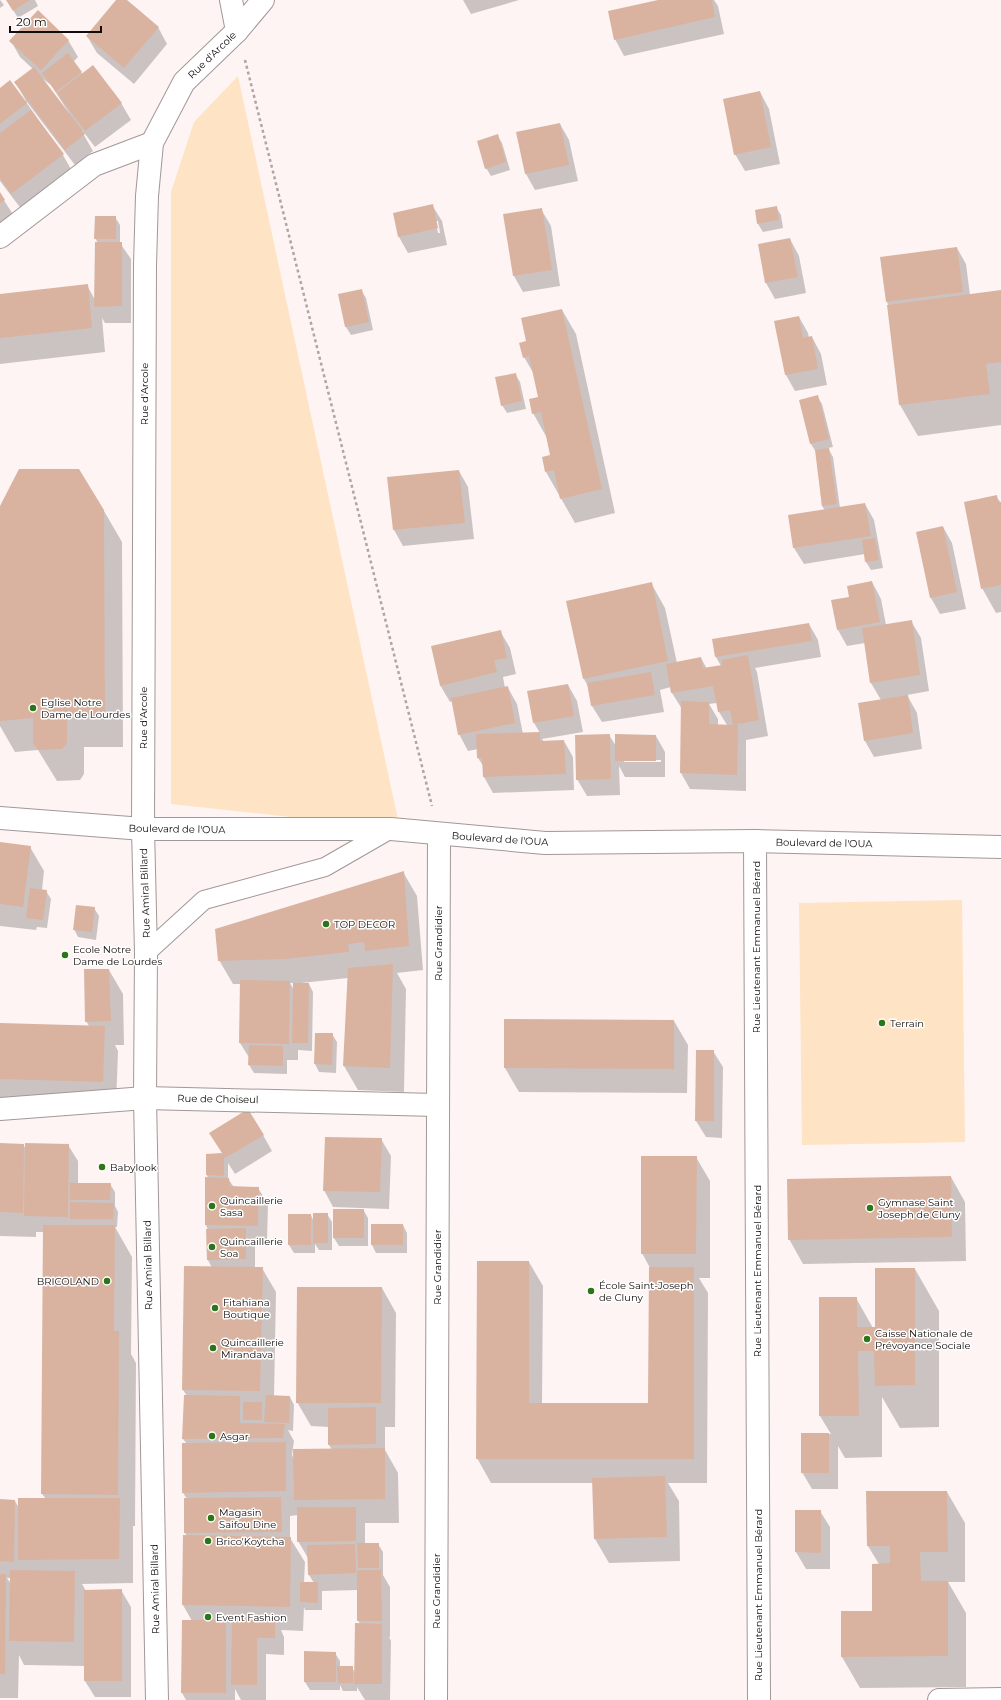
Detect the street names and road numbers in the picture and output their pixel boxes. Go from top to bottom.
street label: Rue d'Arcole [185,29,239,81]
street label: Rue d'Arcole [138,363,151,425]
street label: Rue d'Arcole [137,687,150,749]
street label: Boulevard de l'OUA [128,822,226,836]
street label: Boulevard de l'OUA [451,829,550,849]
street label: Boulevard de l'OUA [775,836,873,850]
street label: Rue Amiral Billard [137,848,153,938]
street label: Rue Lieutenant Emmanuel Bérard [750,861,763,1033]
street label: Rue Grandidier [432,905,445,981]
street label: Rue de Choiseul [177,1092,259,1106]
street label: Rue Lieutenant Emmanuel Bérard [751,1185,764,1357]
street label: Rue Amiral Billard [141,1220,155,1310]
street label: Rue Grandidier [431,1229,444,1305]
street label: Rue Lieutenant Emmanuel Bérard [752,1509,765,1681]
street label: Rue Amiral Billard [148,1544,162,1634]
street label: Rue Grandidier [430,1553,443,1629]

